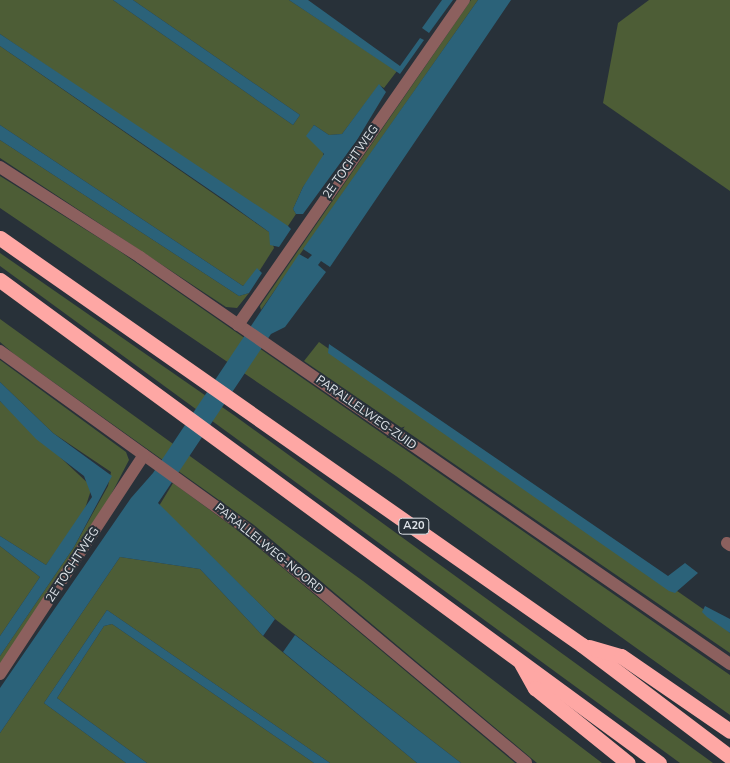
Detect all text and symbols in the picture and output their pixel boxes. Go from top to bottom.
street label: 2E TOCHTWEG [320,122,382,202]
street label: PARALLELWEG-ZUID [313,373,419,453]
street label: PARALLELWEG-NOORD [212,501,326,597]
road number: A20 [398,518,430,534]
street label: 2E TOCHTWEG [43,525,103,605]

